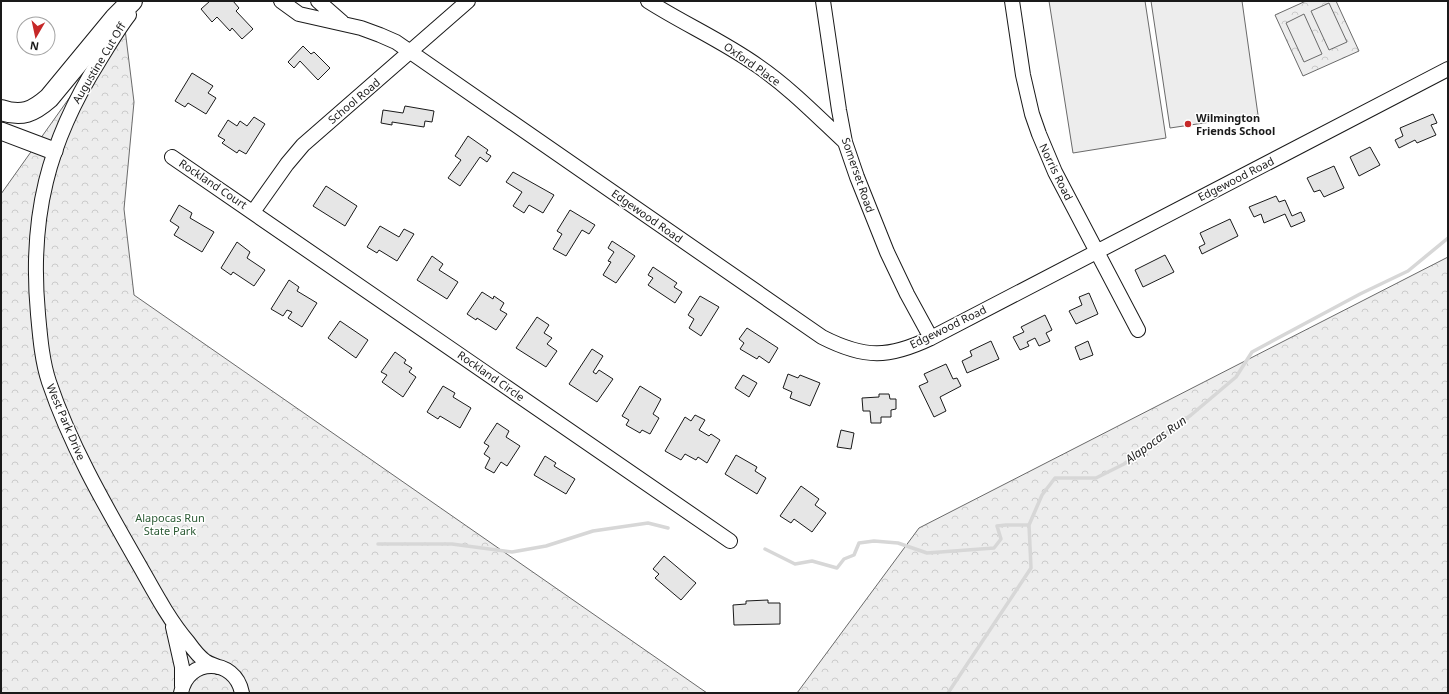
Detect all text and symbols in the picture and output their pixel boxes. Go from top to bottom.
north arrow [16,16,56,56]
street label: Augustine Cut Off [68,18,129,106]
text: N [29,38,40,54]
street label: Oxford Place [721,39,784,89]
street label: School Road [325,74,383,127]
place label: Wilmington Friends School [1196,110,1275,138]
marker: Wilmington Friends School [1183,119,1193,129]
street label: Somerset Road [839,135,878,214]
street label: Norris Road [1036,141,1077,203]
street label: Edgewood Road [1195,153,1276,204]
street label: Rockland Court [176,155,250,212]
street label: Edgewood Road [609,185,686,246]
street label: Edgewood Road [907,301,989,352]
street label: Rockland Circle [455,347,528,404]
street label: West Park Drive [44,381,89,462]
water label: Alapocas Run [1121,412,1190,468]
park label: Alapocas Run State Park [135,510,205,538]

